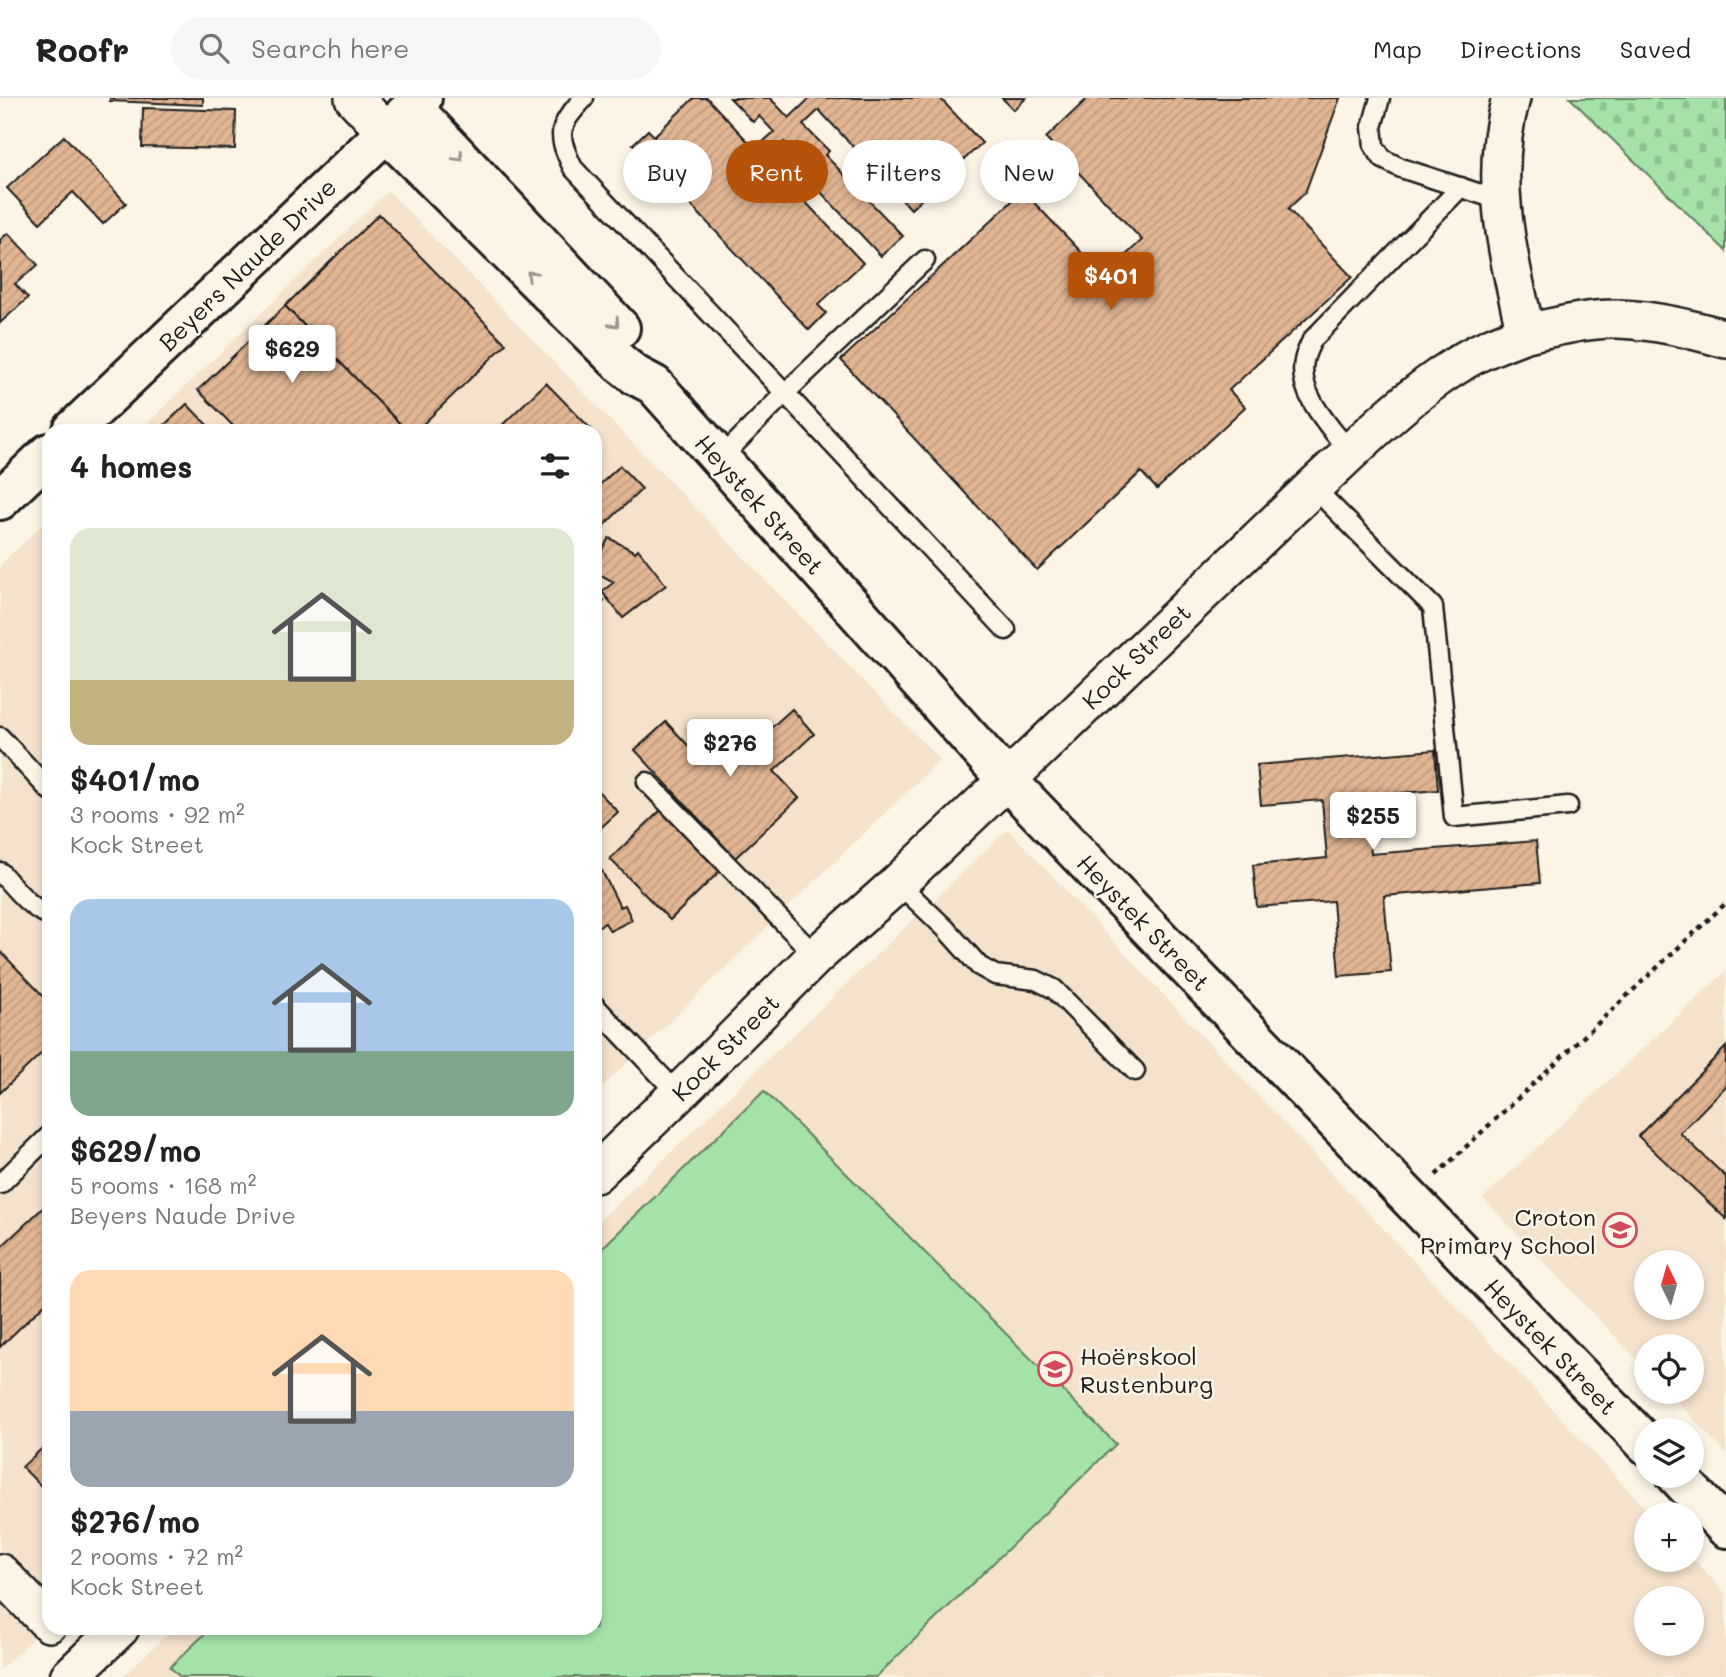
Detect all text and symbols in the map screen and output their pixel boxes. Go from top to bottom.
search box [171,17,661,80]
text: Roofr [35,27,129,70]
icon: search [195,29,233,67]
text: Search here [251,31,409,65]
text: Map [1373,33,1422,64]
text: Directions [1460,33,1582,64]
text: Saved [1620,33,1691,64]
chip: Buy [623,140,712,203]
chip: Rent [726,140,828,203]
chip: Filters [842,140,966,203]
chip: New [980,140,1079,203]
one-way arrow [451,149,464,162]
street label: Beyers Naude Drive [152,171,342,357]
pin: $401 [1070,252,1152,312]
text: $401 [1084,260,1138,290]
one-way arrow [526,271,539,284]
one-way arrow [607,315,619,328]
pin: $629 [251,326,333,385]
text: $629 [265,333,319,363]
street label: Heystek Street [689,427,831,581]
text: 4 homes [70,446,192,486]
icon: filters [536,447,574,485]
icon: home [259,574,385,700]
street label: Kock Street [1075,596,1197,716]
pin: $276 [689,720,771,779]
text: $276 [703,727,757,757]
text: $401/mo [70,759,200,799]
pin: $255 [1332,792,1414,852]
text: 3 rooms · 92 m² [70,799,245,829]
text: $255 [1346,800,1400,830]
text: Kock Street [70,829,204,859]
street label: Heystek Street [1071,847,1217,997]
icon: home [259,945,385,1071]
street label: Kock Street [665,987,785,1107]
text: $629/mo [70,1130,201,1170]
text: 5 rooms · 168 m² [70,1170,256,1200]
text: Beyers Naude Drive [70,1200,296,1230]
place label: Croton Primary School [1420,1201,1596,1260]
school or university icon: Croton Primary School [1601,1211,1639,1249]
north arrow [1634,1250,1704,1320]
map controls [1634,1250,1704,1656]
street label: Heystek Street [1478,1271,1624,1421]
icon: home [259,1316,385,1442]
button: locate [1634,1334,1704,1404]
place label: Hoërskool Rustenburg [1080,1340,1213,1399]
school or university icon: Hoërskool Rustenburg [1036,1350,1074,1388]
button: layers [1634,1418,1704,1488]
text: $276/mo [70,1501,200,1541]
button: + [1634,1502,1704,1572]
text: 2 rooms · 72 m² [70,1541,243,1571]
text: Kock Street [70,1571,204,1601]
button: − [1634,1586,1704,1656]

